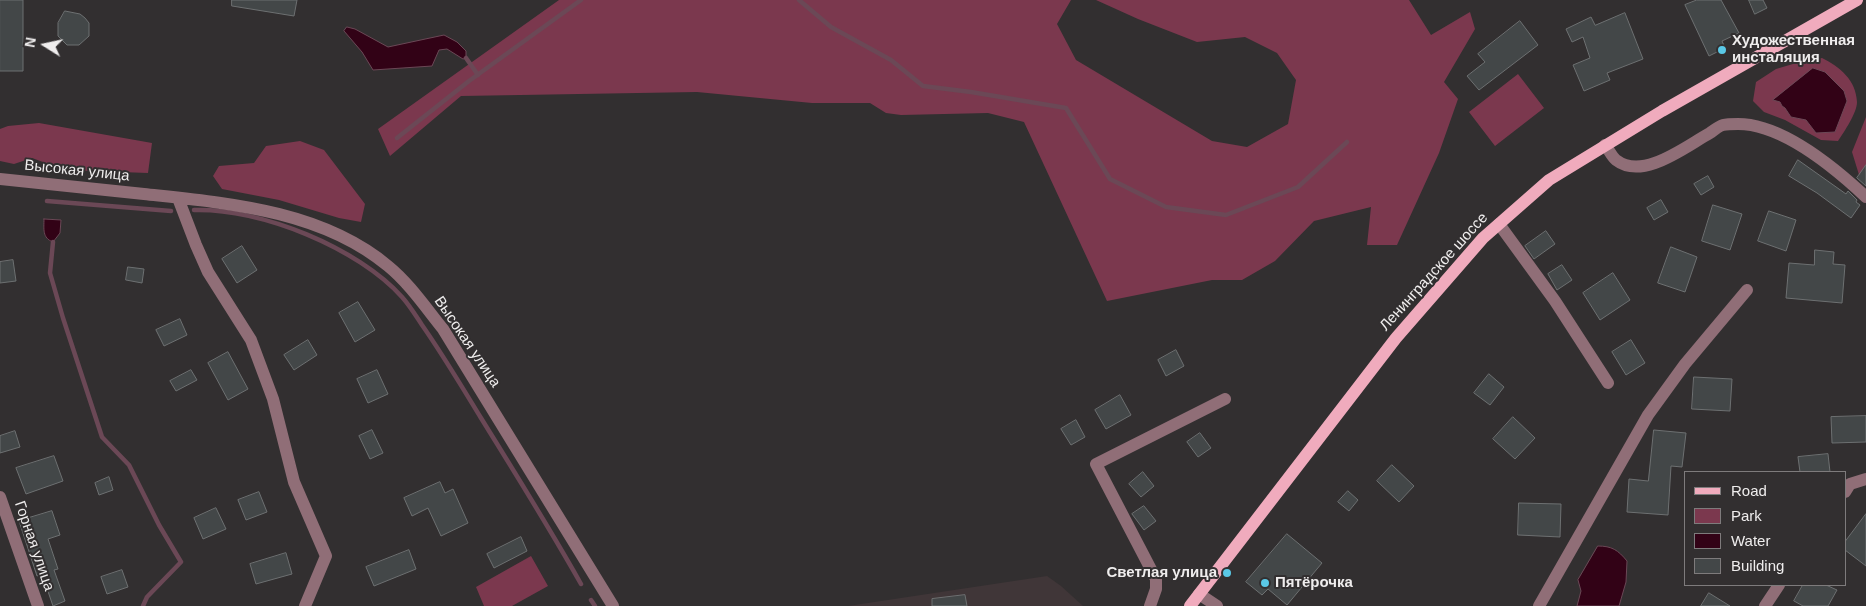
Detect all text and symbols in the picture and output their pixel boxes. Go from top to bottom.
north arrow [20,20,70,70]
place label: Художественная инсталяция [1732,32,1855,67]
text: N [21,36,39,49]
marker: Художественная инсталяция [1716,44,1728,56]
street label: Высокая улица [24,157,130,185]
street label: Ленинградское шоссе [1376,209,1492,335]
street label: Высокая улица [430,293,504,391]
legend [1684,471,1846,586]
text: Road [1731,482,1767,499]
street label: Горная улица [10,499,58,593]
text: Park [1731,507,1762,524]
text: Water [1731,532,1770,549]
text: Building [1731,557,1784,574]
place label: Светлая улица [1106,564,1217,582]
marker: Светлая улица [1221,567,1233,579]
place label: Пятёрочка [1275,574,1353,592]
marker: Пятёрочка [1259,577,1271,589]

